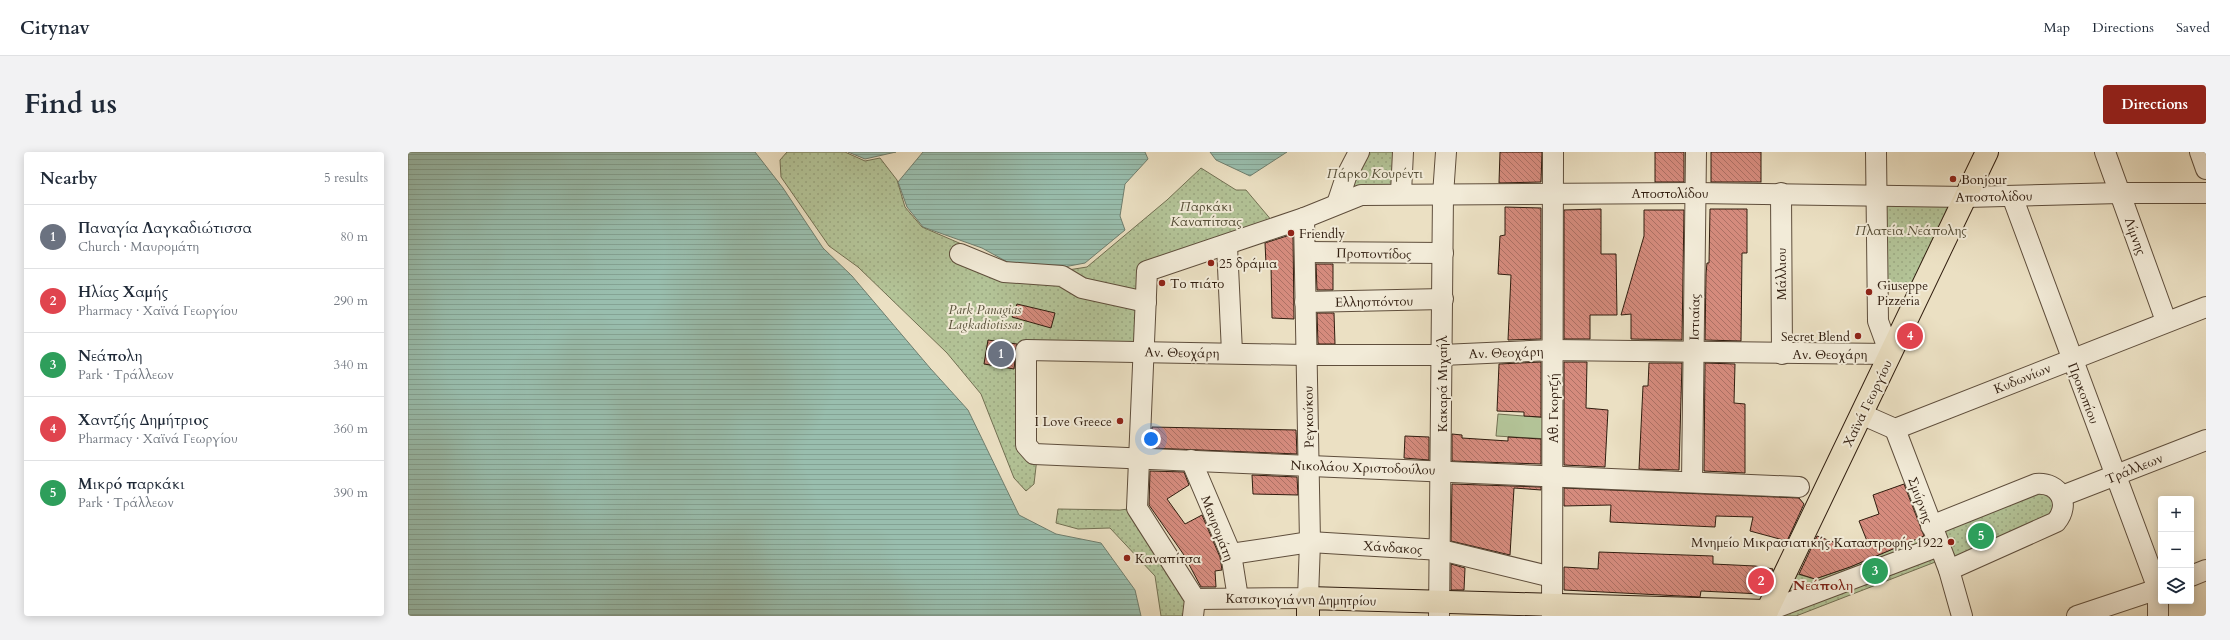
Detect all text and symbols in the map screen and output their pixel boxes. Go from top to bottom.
text: Citynav [20,15,90,41]
text: Map [2044,18,2070,37]
text: Directions [2092,18,2154,37]
text: Saved [2176,18,2210,37]
text: Find us [24,85,117,123]
button: Directions [2103,85,2206,124]
park label: Πάρκο Κουρέντι [1327,165,1423,183]
text: Nearby [40,167,97,190]
text: 5 results [324,169,368,187]
place label: Bonjour [1961,171,2007,189]
marker: Bonjour [1948,174,1958,184]
street label: Αποστολίδου [1631,185,1709,203]
street label: Αποστολίδου [1955,187,2033,207]
park label: Παρκάκι Καναπίτσας [1170,198,1242,231]
street label: Λίμνης [2120,215,2150,258]
text: Παναγία Λαγκαδιώτισσα [78,218,252,238]
park label: Πλατεία Νεάπολης [1855,222,1967,240]
place label: Friendly [1299,225,1345,243]
text: 1 [50,228,56,246]
text: 80 m [340,228,368,246]
marker: Friendly [1286,228,1296,238]
text: Church · Μαυρομάτη [78,238,199,256]
street label: Προποντίδος [1336,244,1412,264]
street label: Μάλλιου [1773,248,1791,300]
place label: 25 δράμια [1219,255,1277,273]
marker: 25 δράμια [1206,258,1216,268]
place label: Το πιάτο [1170,275,1224,293]
place label: Giuseppe Pizzeria [1877,277,1928,310]
marker: Το πιάτο [1157,278,1167,288]
text: Ηλίας Χαμής [78,282,168,302]
marker: Giuseppe Pizzeria [1864,287,1874,297]
text: 2 [50,292,56,310]
text: 290 m [334,292,368,310]
street label: Ελλησπόντου [1335,292,1414,312]
street label: Ιστιαίας [1686,293,1704,341]
park label: Park Panagias Lagkadiotissas [948,301,1023,334]
text: Pharmacy · Χαϊνά Γεωργίου [78,302,238,320]
pin: 4 [1897,321,1923,351]
place label: Secret Blend [1781,328,1850,346]
marker: Secret Blend [1853,331,1863,341]
street label: Κακαρά Μιχαήλ [1434,335,1452,432]
pin: 1 [988,339,1014,369]
street label: Αν. Θεοχάρη [1144,343,1220,363]
street label: Αν. Θεοχάρη [1468,343,1544,363]
text: Νεάπολη [78,346,142,366]
street label: Αν. Θεοχάρη [1793,346,1868,364]
text: 3 [50,356,56,374]
text: 340 m [334,356,368,374]
street label: Χαϊνά Γεωργίου [1839,357,1897,450]
street label: Κυδωνίων [1991,359,2054,399]
street label: Προκοπίου [2063,360,2103,427]
text: Park · Τράλλεων [78,366,174,384]
street label: Αθ. Γκορτζή [1545,373,1563,443]
street label: Ρεγκούκου [1299,386,1319,448]
text: Χαντζής Δημήτριος [78,410,209,430]
place label: I Love Greece [1035,413,1112,431]
marker: I Love Greece [1115,416,1125,426]
text: 4 [50,420,56,438]
text: 360 m [334,420,368,438]
your location [1141,429,1161,449]
text: Pharmacy · Χαϊνά Γεωργίου [78,430,238,448]
street label: Τράλλεων [2103,449,2166,489]
street label: Νικολάου Χριστοδούλου [1290,456,1436,480]
text: Μικρό παρκάκι [78,474,185,494]
street label: Σμύρνης [1903,475,1937,527]
text: 5 [50,484,56,502]
text: 390 m [334,484,368,502]
street label: Μαυρομάτη [1196,493,1238,564]
text: Park · Τράλλεων [78,494,174,512]
map controls [2158,496,2194,604]
button: + [2158,496,2194,532]
pin: 5 [1968,521,1994,551]
button: − [2158,532,2194,568]
place label: Μνημείο Μικρασιατικής Καταστροφής 1922 [1691,534,1943,552]
street label: Χάνδακος [1363,537,1424,559]
marker: Μνημείο Μικρασιατικής Καταστροφής 1922 [1946,537,1956,547]
place label: Καναπίτσα [1135,550,1201,568]
marker: Καναπίτσα [1122,553,1132,563]
pin: 3 [1862,556,1888,586]
pin: 2 [1748,566,1774,596]
button: layers [2158,568,2194,604]
district label: Νεάπολη [1793,576,1853,595]
street label: Κατσικογιάννη Δημητρίου [1225,590,1377,610]

